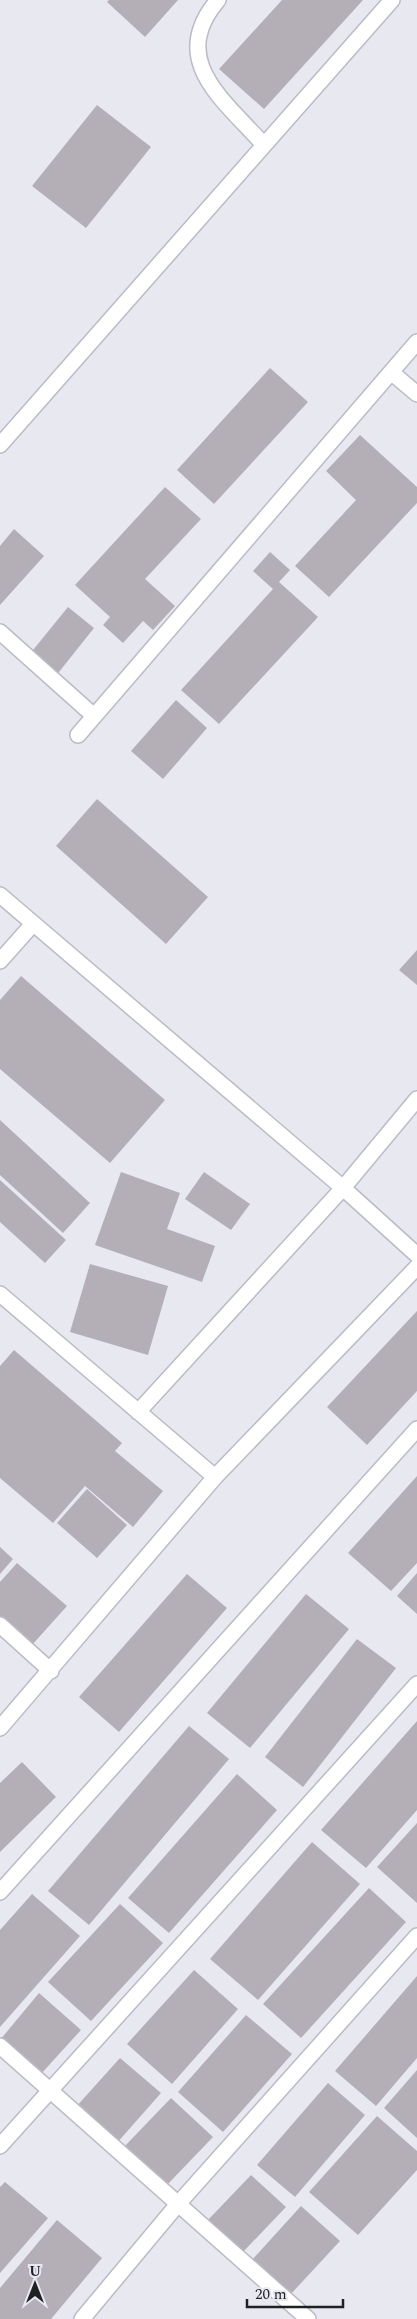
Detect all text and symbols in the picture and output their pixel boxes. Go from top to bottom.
north arrow [10,2259,60,2309]
text: U [29,2261,41,2282]
scale bar [247,2276,343,2308]
text: 20 m [255,2283,287,2306]

